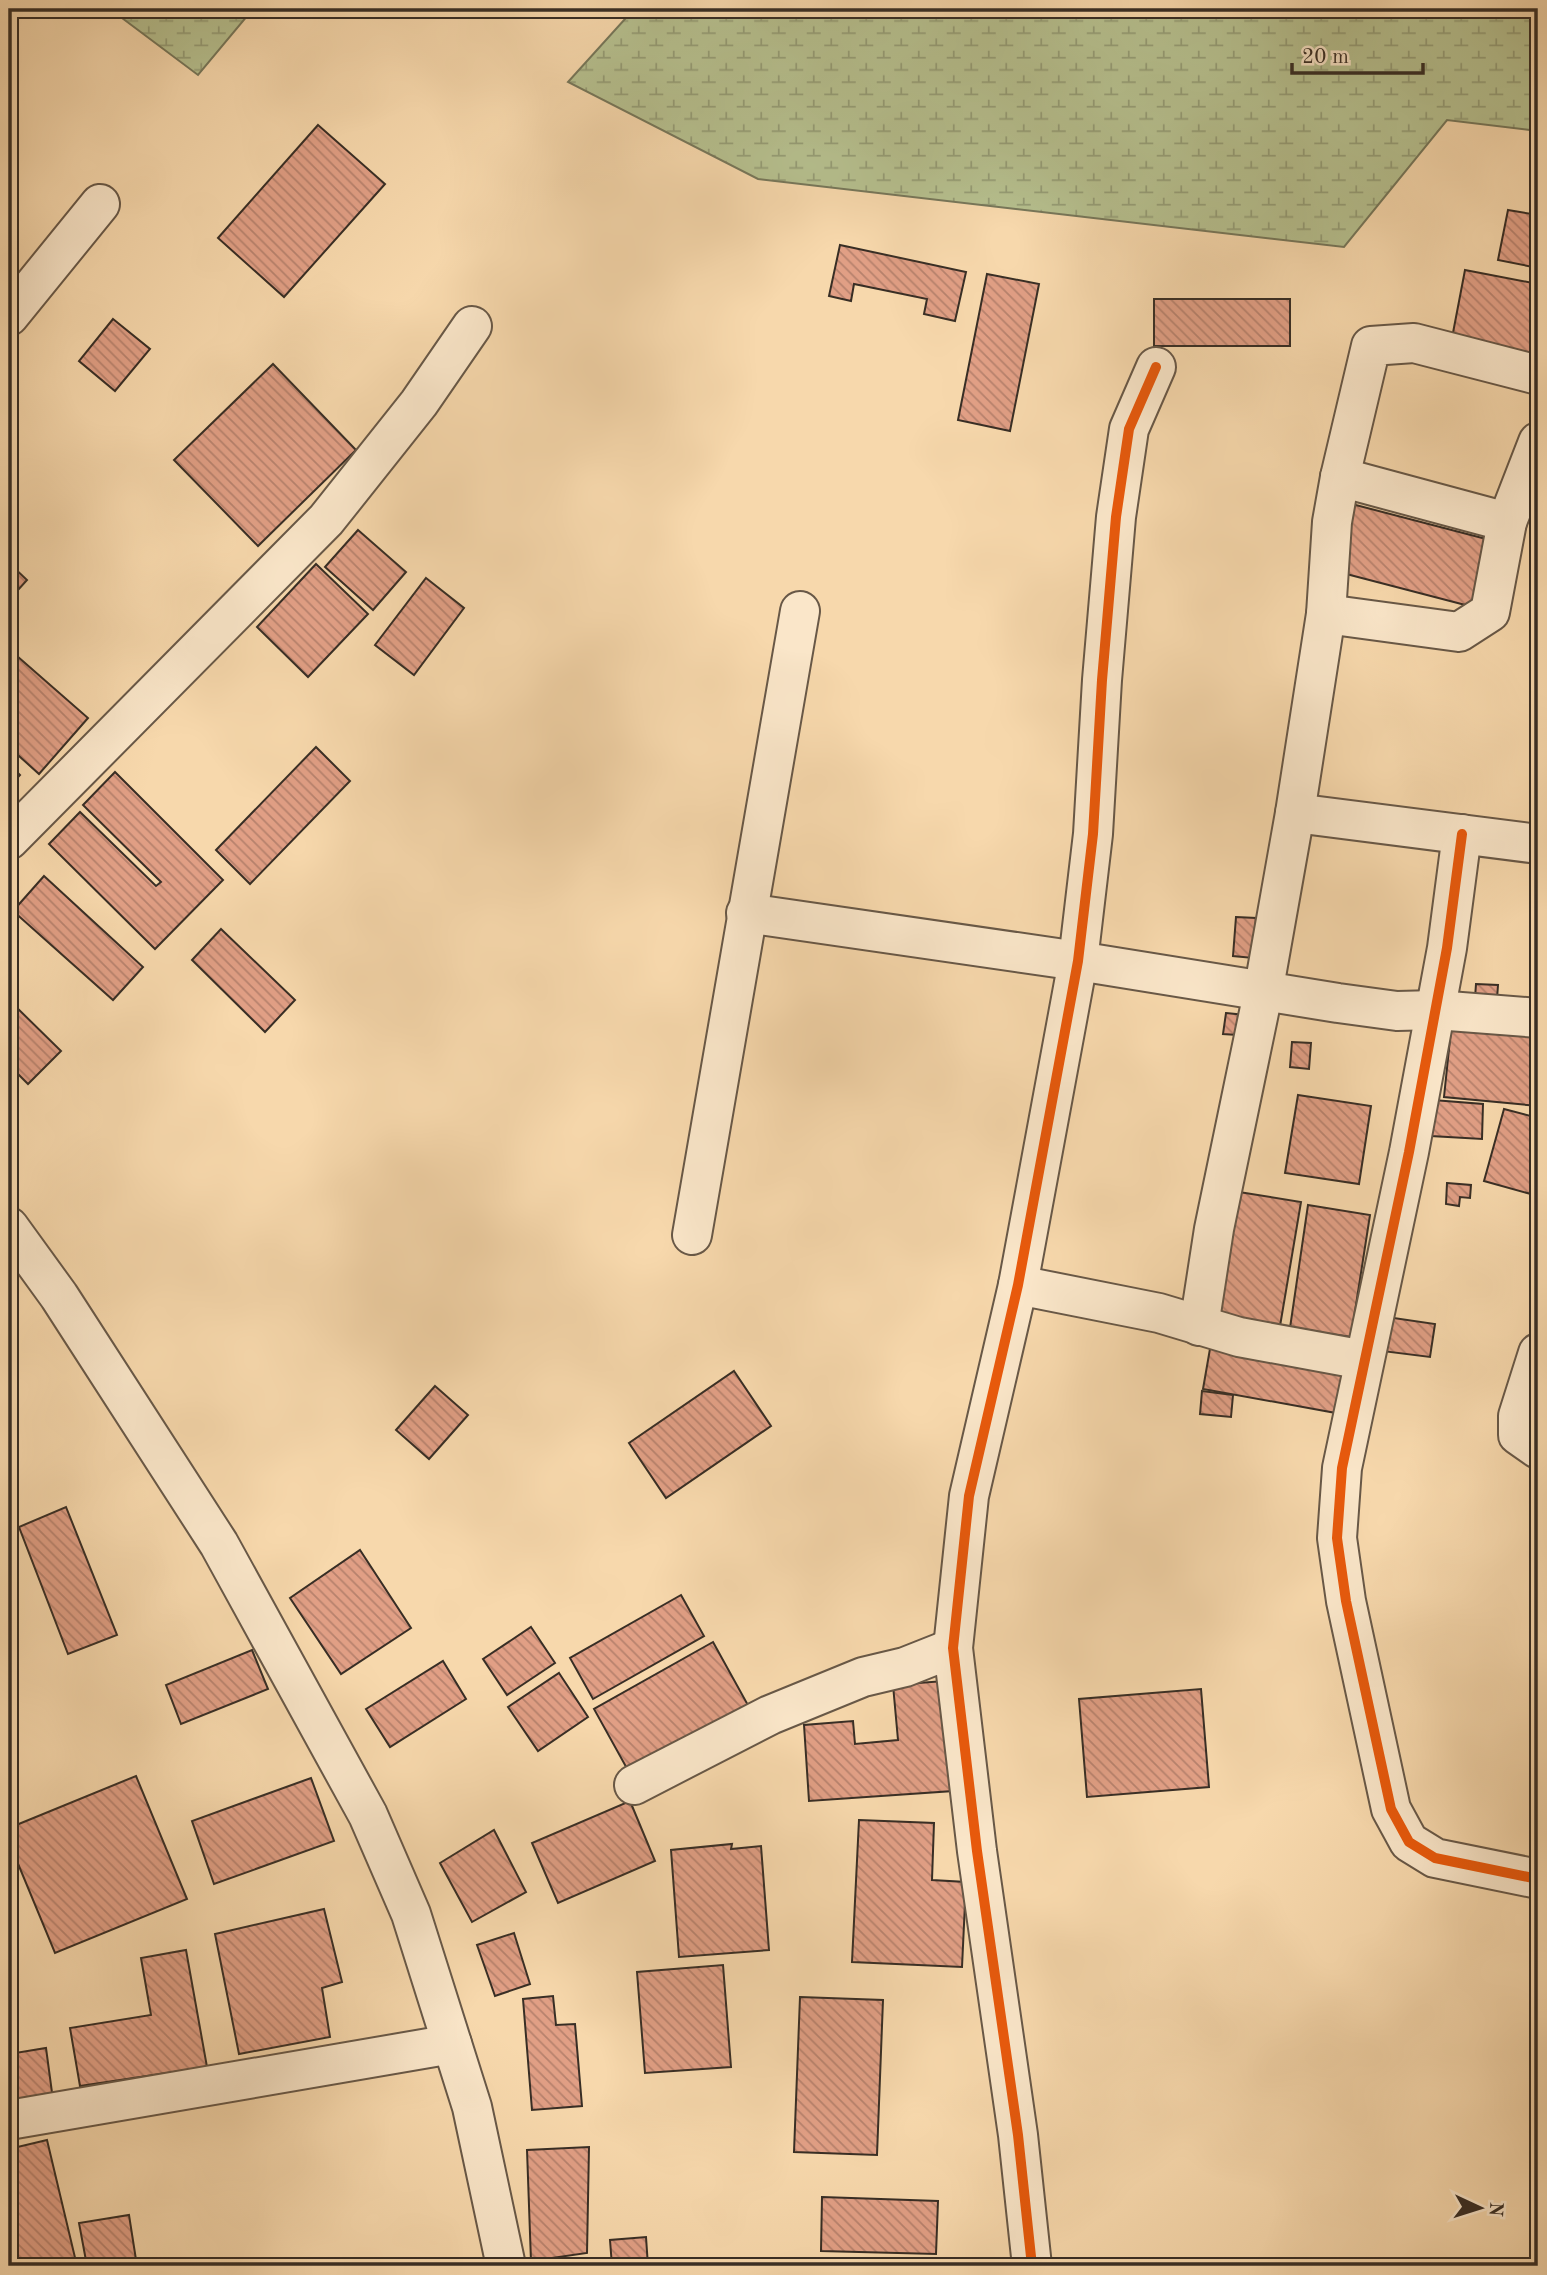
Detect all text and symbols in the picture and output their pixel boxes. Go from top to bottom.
scale bar [1292,32,1423,76]
text: 20 m [1302,47,1349,68]
north arrow [1446,2174,1516,2244]
text: N [1484,2201,1504,2217]

